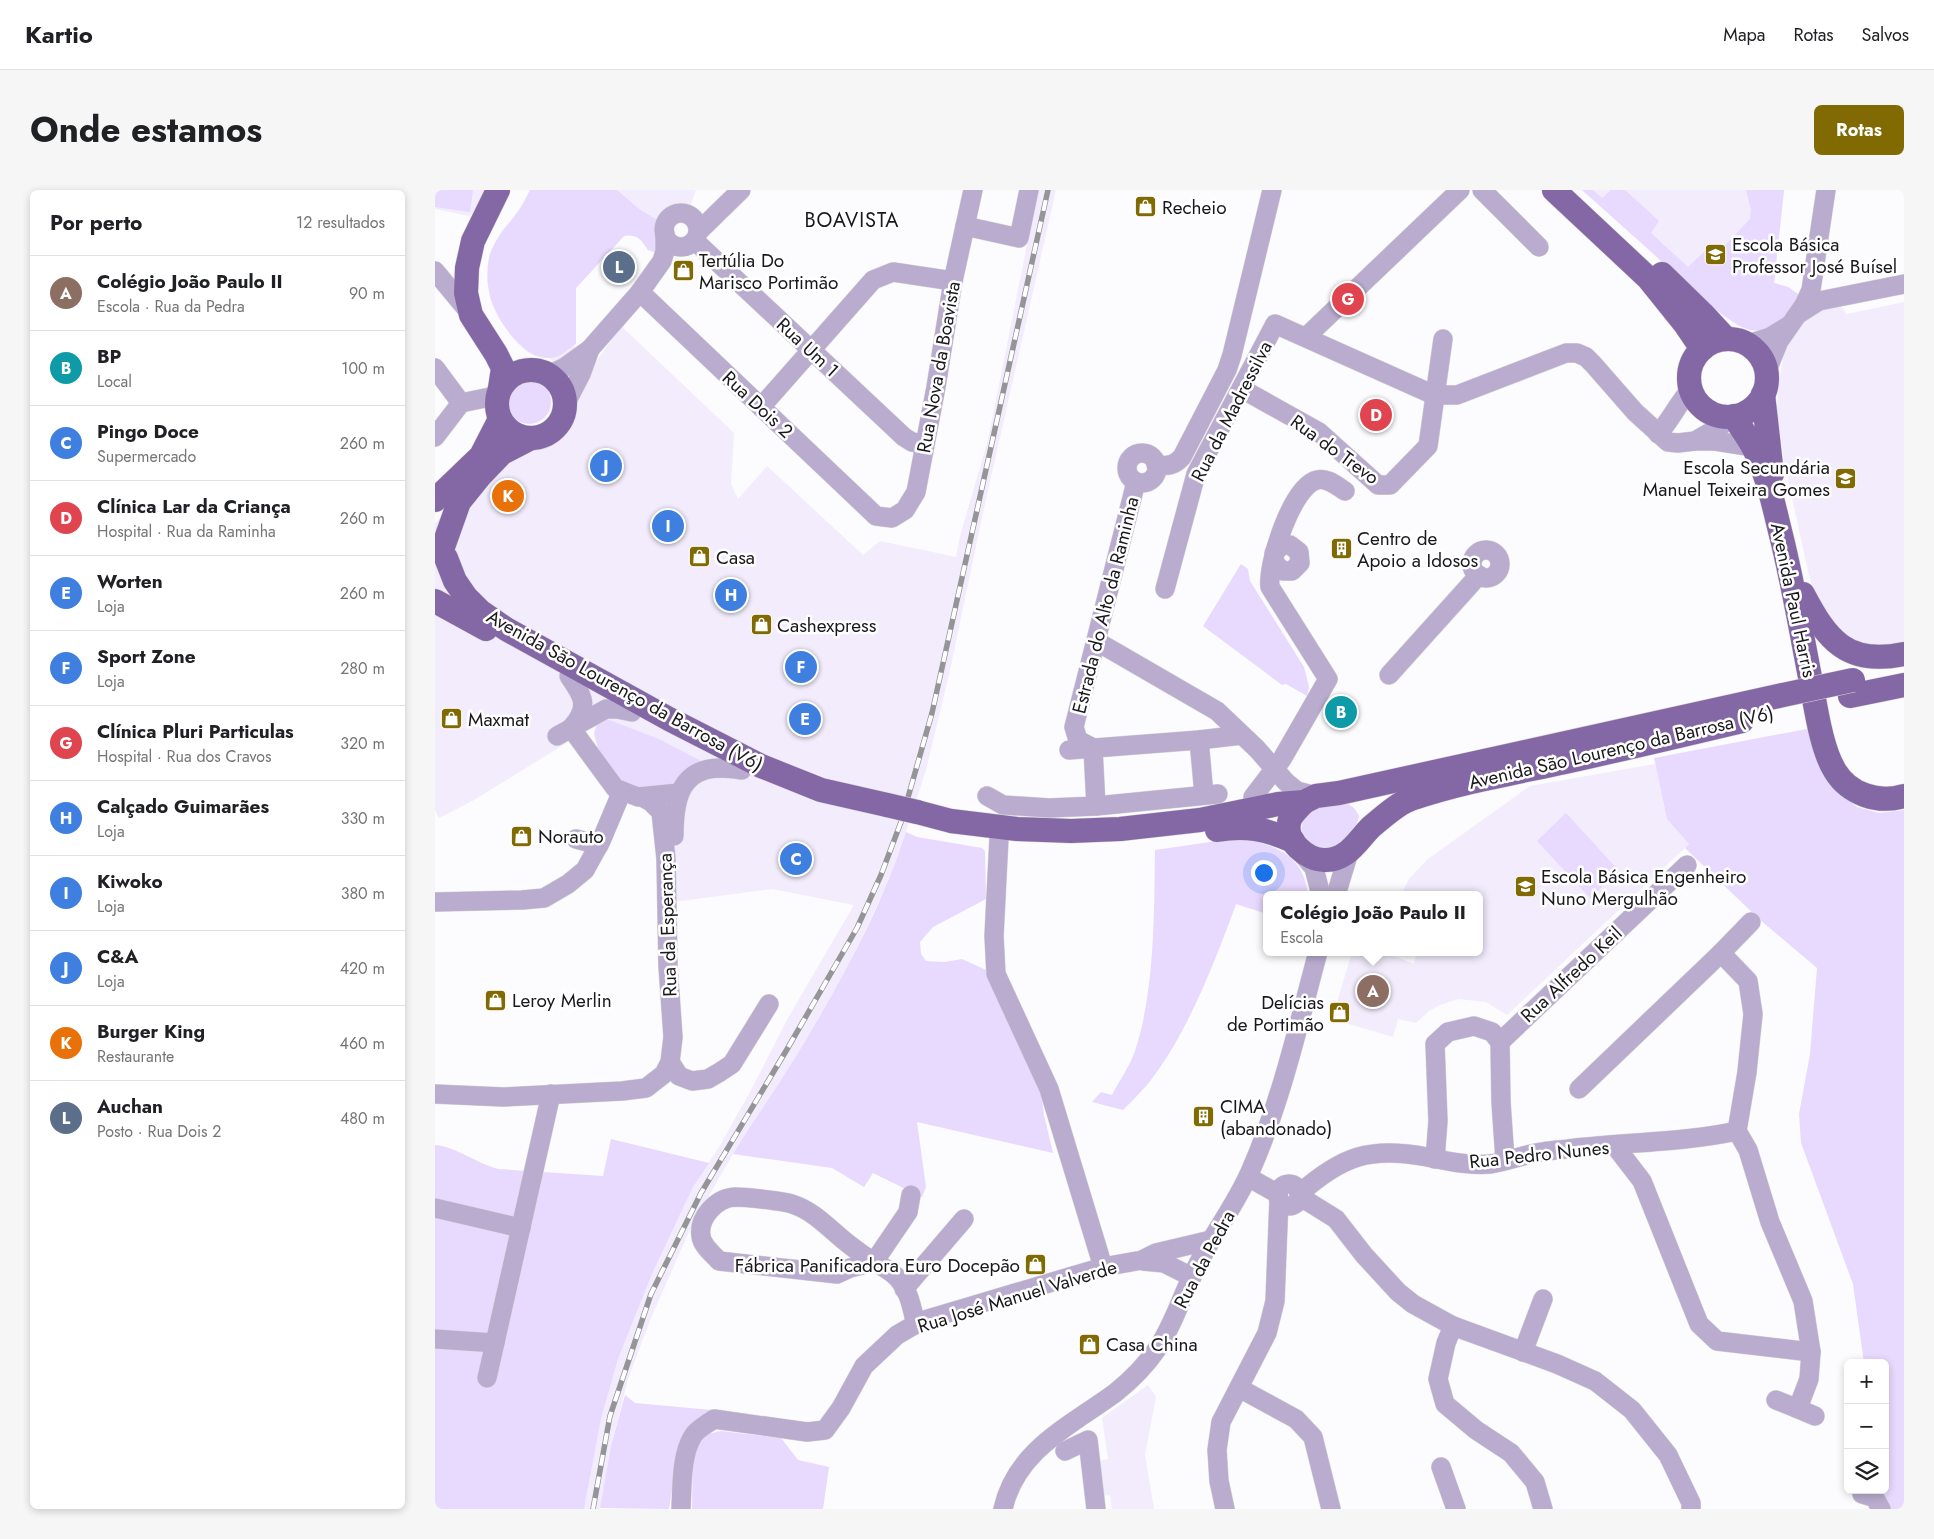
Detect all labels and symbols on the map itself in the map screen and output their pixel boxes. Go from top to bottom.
place label: Recheio [1162,194,1227,221]
shop icon: Recheio [1134,195,1158,219]
district label: BOAVISTA [804,206,900,235]
place label: Escola Básica Professor José Buísel [1732,231,1897,280]
school or university icon: Escola Básica Professor José Buísel [1704,243,1728,267]
place label: Tertúlia Do Marisco Portimão [699,247,838,296]
pin: L [603,248,635,286]
shop icon: Tertúlia Do Marisco Portimão [671,259,695,283]
street label: Rua Nova da Boavista [910,279,967,455]
pin: G [1332,280,1364,318]
street label: Rua Um 1 [771,311,845,383]
street label: Rua da Madressilva [1184,336,1279,486]
street label: Rua Dois 2 [716,365,799,444]
pin: D [1360,396,1392,434]
street label: Rua do Trevo [1285,408,1385,491]
pin: J [590,447,622,485]
place label: Escola Secundária Manuel Teixeira Gomes [1643,454,1830,503]
school or university icon: Escola Secundária Manuel Teixeira Gomes [1834,466,1858,490]
pin: K [492,477,524,515]
street label: Estrada do Alto da Raminha [1065,494,1146,716]
pin: I [652,507,684,545]
street label: Avenida Paul Harris [1764,520,1823,680]
place label: Centro de Apoio a Idosos [1357,525,1478,574]
building icon: Centro de Apoio a Idosos [1329,537,1353,561]
place label: Casa [716,544,755,571]
shop icon: Casa [688,545,712,569]
pin: H [715,576,747,614]
street label: Avenida São Lourenço da Barrosa (V6) [482,603,768,778]
place label: Cashexpress [777,612,877,639]
shop icon: Cashexpress [749,613,773,637]
pin: F [785,648,817,686]
pin: B [1325,693,1357,731]
street label: Avenida São Lourenço da Barrosa (V6) [1466,699,1776,796]
pin: E [789,700,821,738]
place label: Maxmat [468,706,529,733]
shop icon: Maxmat [440,707,464,731]
place label: Norauto [538,823,604,850]
shop icon: Norauto [510,824,534,848]
pin: C [780,840,812,878]
street label: Rua da Esperança [652,853,683,997]
your location [1251,860,1277,886]
place label: Escola Básica Engenheiro Nuno Mergulhão [1541,863,1746,912]
school or university icon: Escola Básica Engenheiro Nuno Mergulhão [1513,875,1537,899]
street label: Rua Alfredo Keil [1515,920,1628,1029]
pin: A [1357,972,1389,1010]
place label: Leroy Merlin [512,987,612,1014]
shop icon: Leroy Merlin [484,988,508,1012]
place label: Delícias de Portimão [1227,989,1324,1038]
shop icon: Delícias de Portimão [1328,1001,1352,1025]
place label: CIMA (abandonado) [1220,1093,1332,1142]
building icon: CIMA (abandonado) [1192,1105,1216,1129]
street label: Rua Pedro Nunes [1468,1134,1611,1175]
street label: Rua da Pedra [1167,1206,1242,1313]
place label: Fábrica Panificadora Euro Docepão [735,1252,1020,1279]
street label: Rua José Manuel Valverde [914,1253,1120,1340]
shop icon: Fábrica Panificadora Euro Docepão [1024,1253,1048,1277]
place label: Casa China [1106,1331,1198,1358]
shop icon: Casa China [1078,1332,1102,1356]

